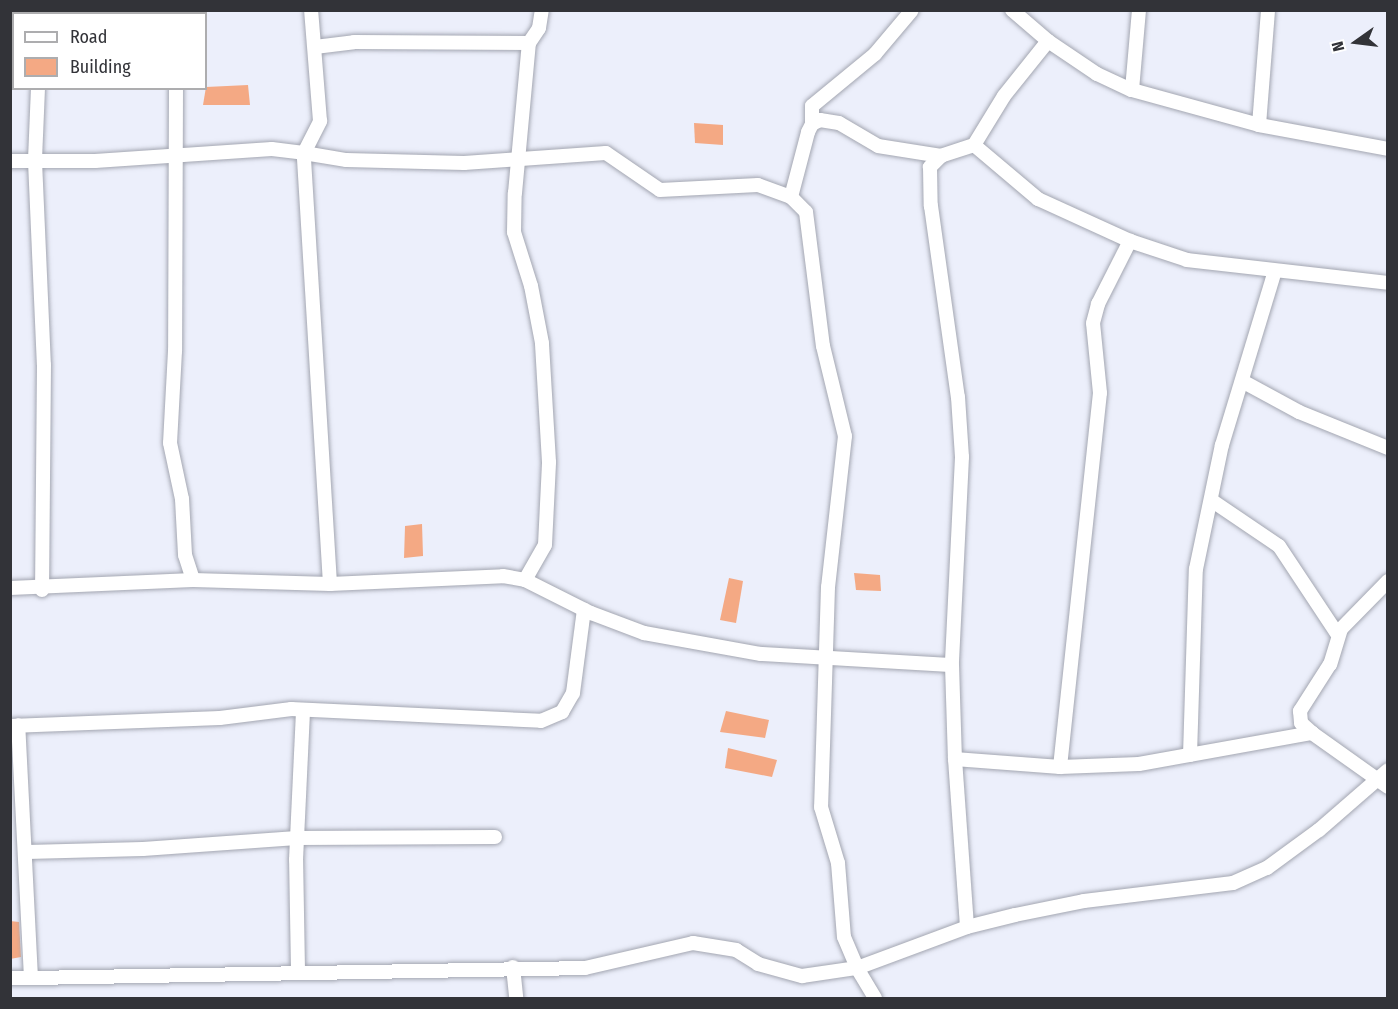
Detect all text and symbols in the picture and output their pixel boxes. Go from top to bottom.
legend [12,12,207,90]
north arrow [1326,12,1386,72]
text: Road [70,26,107,48]
text: N [1328,40,1348,53]
text: Building [70,56,131,78]

